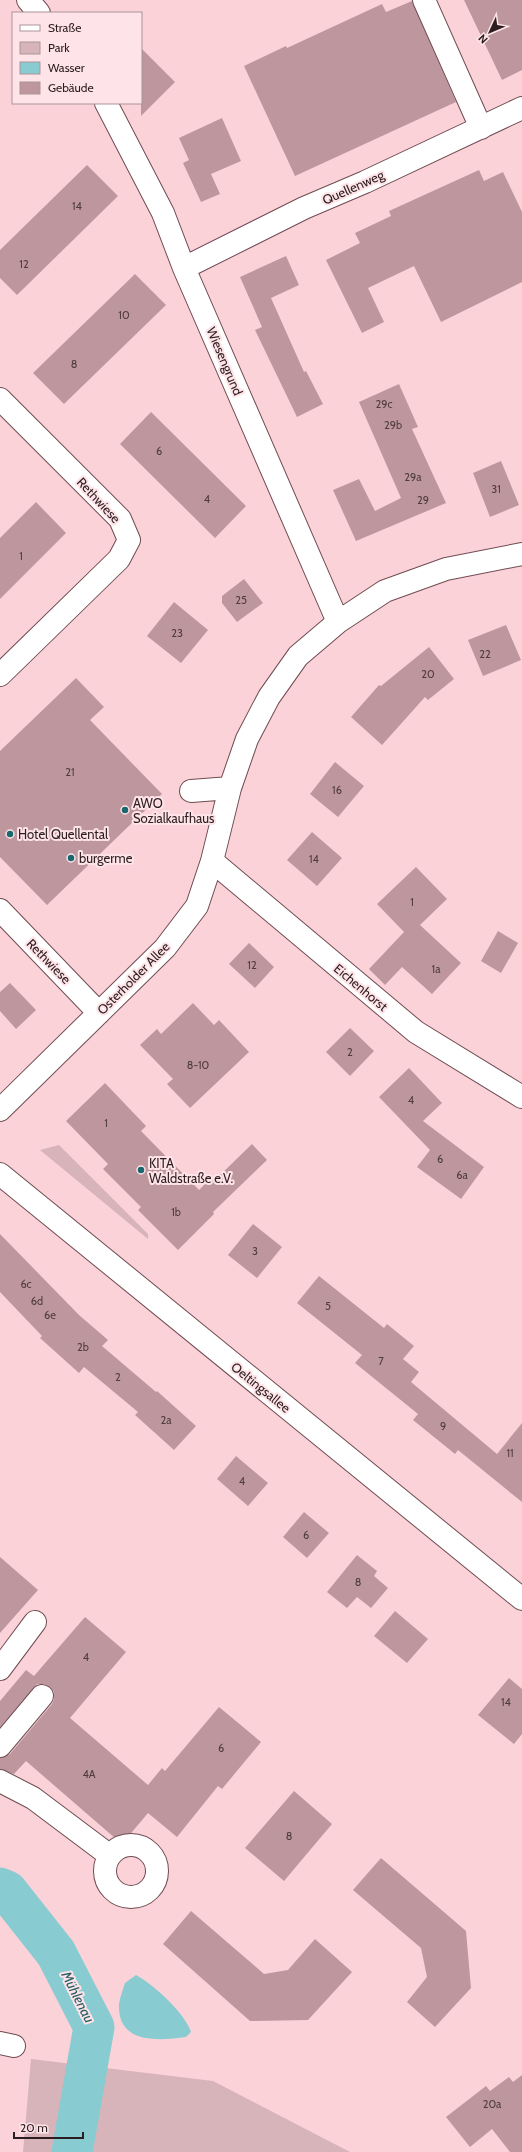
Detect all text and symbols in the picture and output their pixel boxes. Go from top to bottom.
legend [12,12,142,104]
north arrow [470,12,510,52]
text: Straße [48,20,81,35]
text: N [475,31,491,47]
text: Park [48,40,70,55]
text: Wasser [48,60,85,75]
text: Gebäude [48,80,94,95]
street label: Quellenweg [320,166,387,208]
house number: 14 [72,199,83,213]
house number: 12 [19,257,29,271]
house number: 10 [118,308,130,322]
street label: Wiesengrund [203,324,247,398]
house number: 8 [71,357,77,371]
house number: 29c [375,397,393,411]
house number: 29b [384,418,402,432]
house number: 6 [156,444,162,458]
house number: 29a [404,470,422,484]
street label: Rethwiese [74,474,124,526]
house number: 31 [491,482,501,496]
house number: 4 [204,492,211,506]
house number: 29 [417,493,429,507]
house number: 1 [19,549,23,563]
house number: 25 [235,593,247,607]
house number: 23 [171,626,183,640]
house number: 22 [479,647,491,661]
house number: 20 [421,667,435,681]
house number: 21 [65,765,75,779]
house number: 16 [332,783,342,797]
place label: AWO Sozialkaufhaus [133,795,215,826]
marker: AWO Sozialkaufhaus [120,805,130,815]
place label: Hotel Quellental [18,826,108,842]
marker: Hotel Quellental [5,829,15,839]
place label: burgerme [79,850,133,866]
house number: 14 [309,852,320,866]
marker: burgerme [66,853,76,863]
house number: 1 [410,895,414,909]
street label: Rethwiese [24,935,75,987]
street label: Osterholder Allee [93,938,173,1018]
house number: 12 [247,958,257,972]
street label: Eichenhorst [331,960,392,1014]
house number: 1a [432,962,441,976]
house number: 2 [347,1045,353,1059]
house number: 8-10 [187,1058,210,1072]
house number: 4 [408,1093,415,1107]
house number: 1 [104,1116,108,1130]
house number: 6 [437,1152,443,1166]
place label: KITA Waldstraße e.V. [149,1155,233,1186]
marker: KITA Waldstraße e.V. [136,1165,146,1175]
house number: 6a [456,1168,468,1182]
house number: 1b [171,1205,181,1219]
house number: 3 [252,1244,258,1258]
house number: 6c [20,1277,32,1291]
house number: 6d [31,1294,43,1308]
house number: 5 [325,1299,331,1313]
house number: 6e [44,1308,56,1322]
house number: 2b [77,1340,89,1354]
house number: 7 [378,1354,384,1368]
street label: Oeltingsallee [228,1358,294,1416]
house number: 2 [115,1370,121,1384]
house number: 2a [160,1413,172,1427]
house number: 9 [440,1419,446,1433]
house number: 11 [506,1446,514,1460]
house number: 4 [239,1474,246,1488]
house number: 6 [303,1528,309,1542]
house number: 8 [355,1575,361,1589]
house number: 4 [83,1650,90,1664]
house number: 14 [501,1695,512,1709]
house number: 6 [218,1741,224,1755]
house number: 4A [82,1767,96,1781]
house number: 8 [286,1829,292,1843]
water label: Mühlenau [57,1967,99,2026]
house number: 20a [483,2097,502,2111]
scale bar [14,2114,83,2140]
text: 20 m [20,2120,48,2135]

